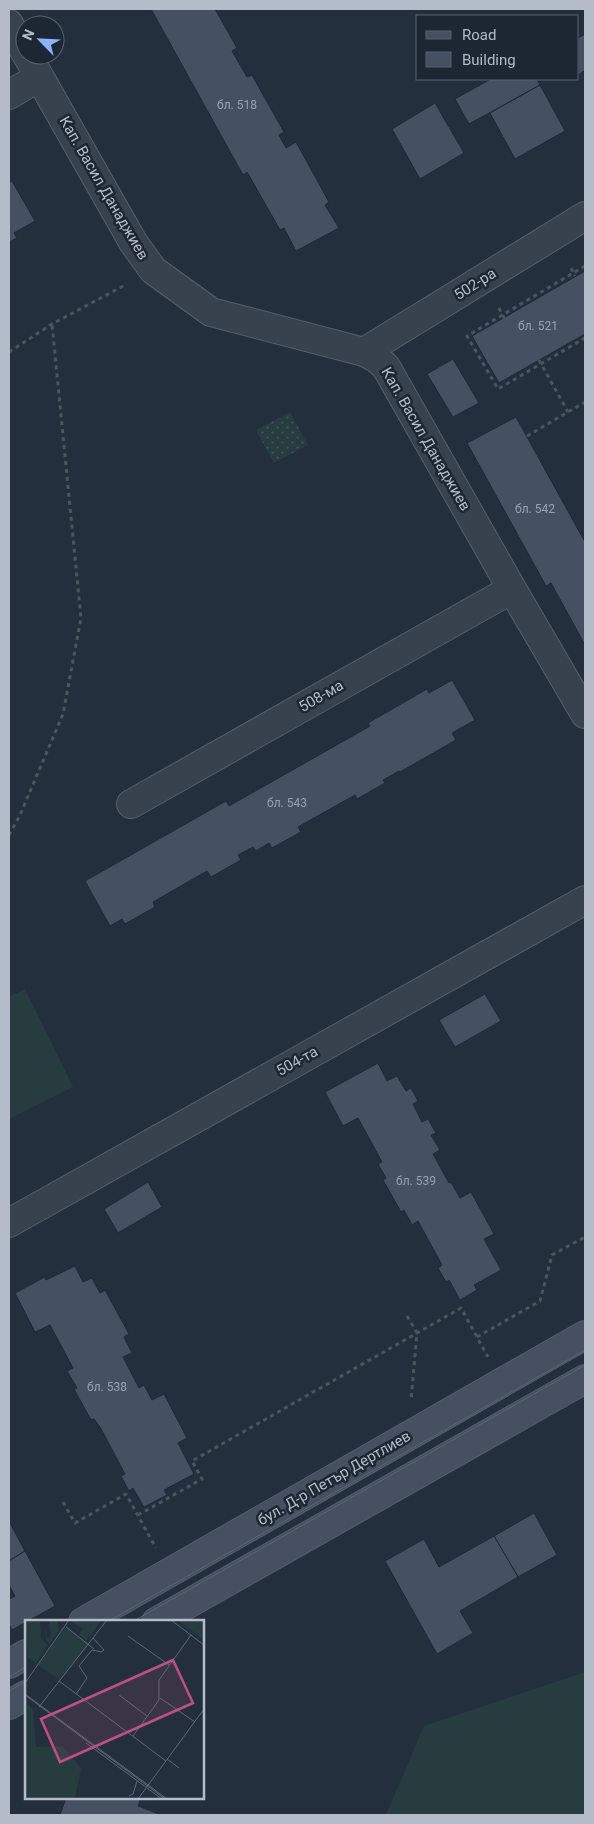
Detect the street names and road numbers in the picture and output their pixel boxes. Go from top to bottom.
street label: Кап. Васил Данаджиев [56,113,152,263]
street label: 502-ра [451,264,499,304]
street label: Кап. Васил Данаджиев [378,364,474,514]
street label: 508-ма [295,676,347,716]
street label: 504-та [273,1042,321,1080]
street label: бул. Д-р Петър Дертлиев [254,1427,414,1529]

